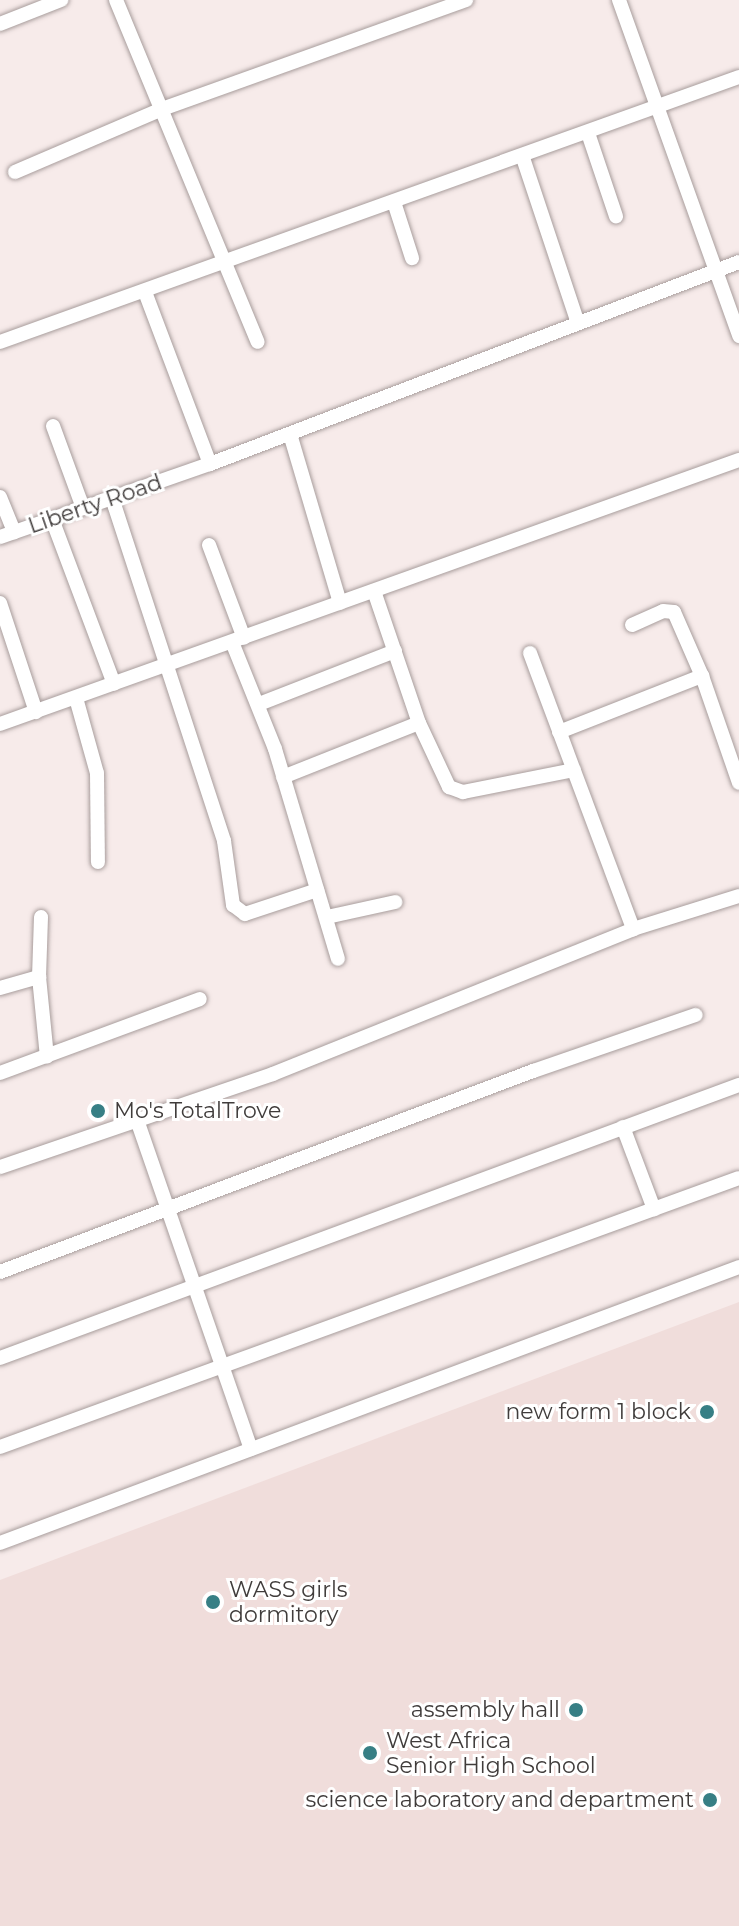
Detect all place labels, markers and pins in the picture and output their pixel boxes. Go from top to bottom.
place label: Mo's TotalTrove [114,1098,281,1124]
marker: Mo's TotalTrove [89,1102,107,1120]
place label: new form 1 block [505,1399,691,1425]
marker: new form 1 block [698,1403,716,1421]
place label: WASS girls dormitory [229,1576,348,1628]
marker: WASS girls dormitory [204,1593,222,1611]
place label: assembly hall [411,1697,560,1723]
marker: assembly hall [567,1701,585,1719]
place label: West Africa Senior High School [386,1727,596,1778]
marker: West Africa Senior High School [361,1744,379,1762]
place label: science laboratory and department [305,1787,694,1813]
marker: science laboratory and department [701,1791,719,1809]

